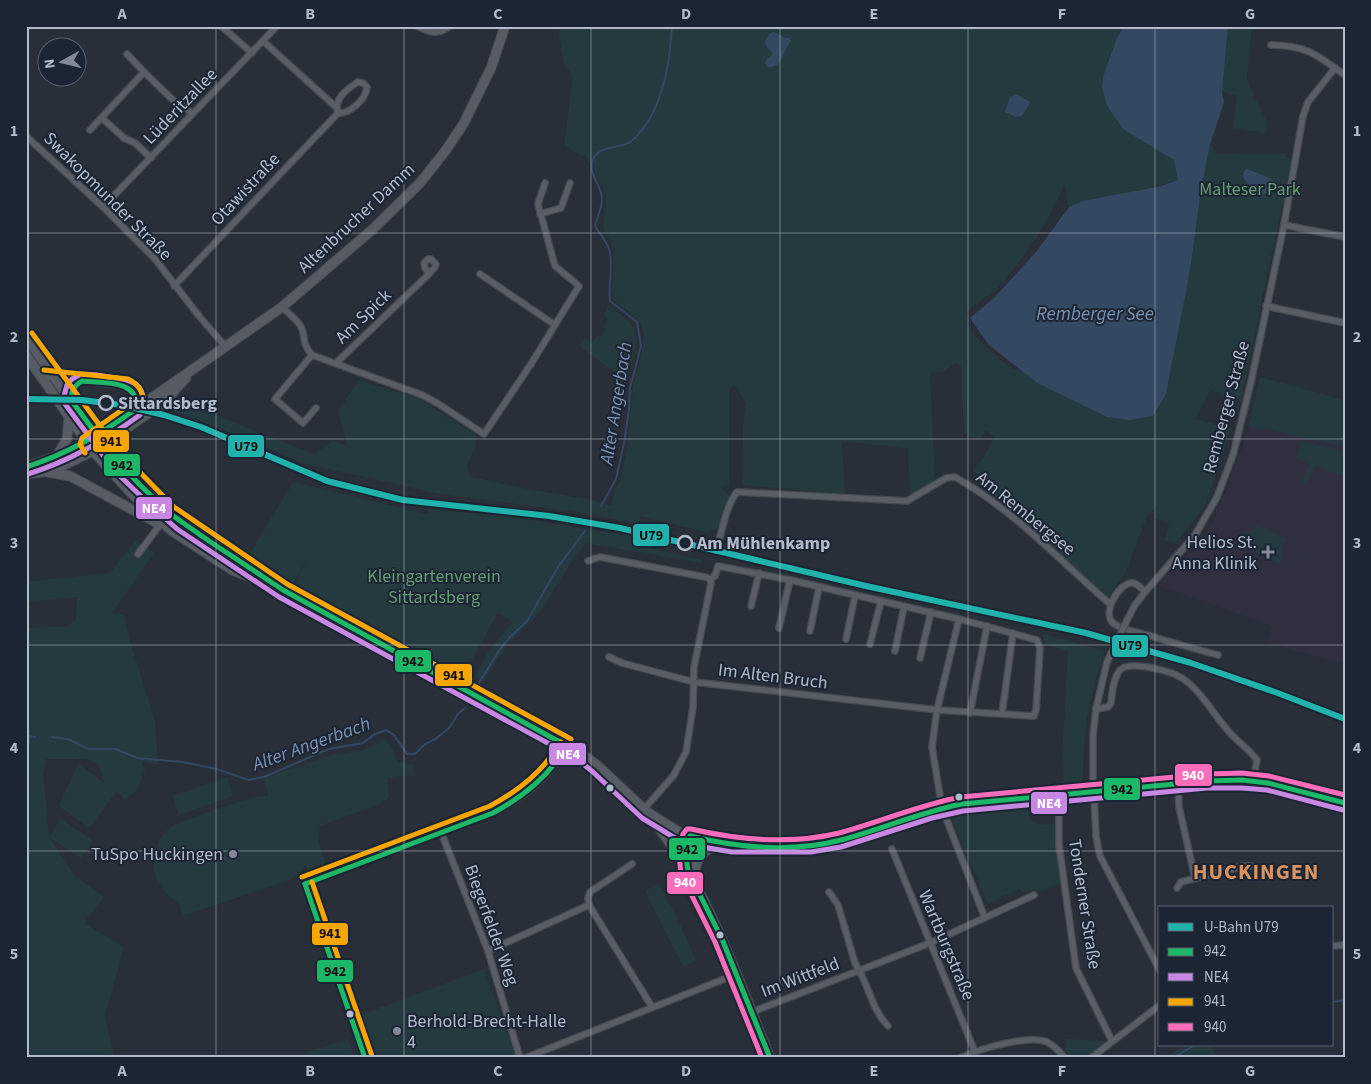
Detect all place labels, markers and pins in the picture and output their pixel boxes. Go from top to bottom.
place label: Sittardsberg [118,391,217,416]
marker: Sittardsberg [98,395,114,411]
place label: Helios St. Anna Klinik [1172,530,1257,576]
place label: Am Mühlenkamp [696,531,830,556]
marker: Am Mühlenkamp [677,535,693,551]
marker: Helios St. Anna Klinik [1261,545,1275,559]
unlabelled marker [605,783,615,793]
unlabelled marker [954,792,964,802]
place label: TuSpo Huckingen [91,842,223,867]
marker: TuSpo Huckingen [227,848,239,860]
unlabelled marker [715,930,725,940]
unlabelled marker [345,1009,355,1019]
place label: Berhold-Brecht-Halle 4 [407,1009,566,1055]
marker: Berhold-Brecht-Halle 4 [391,1025,403,1037]

